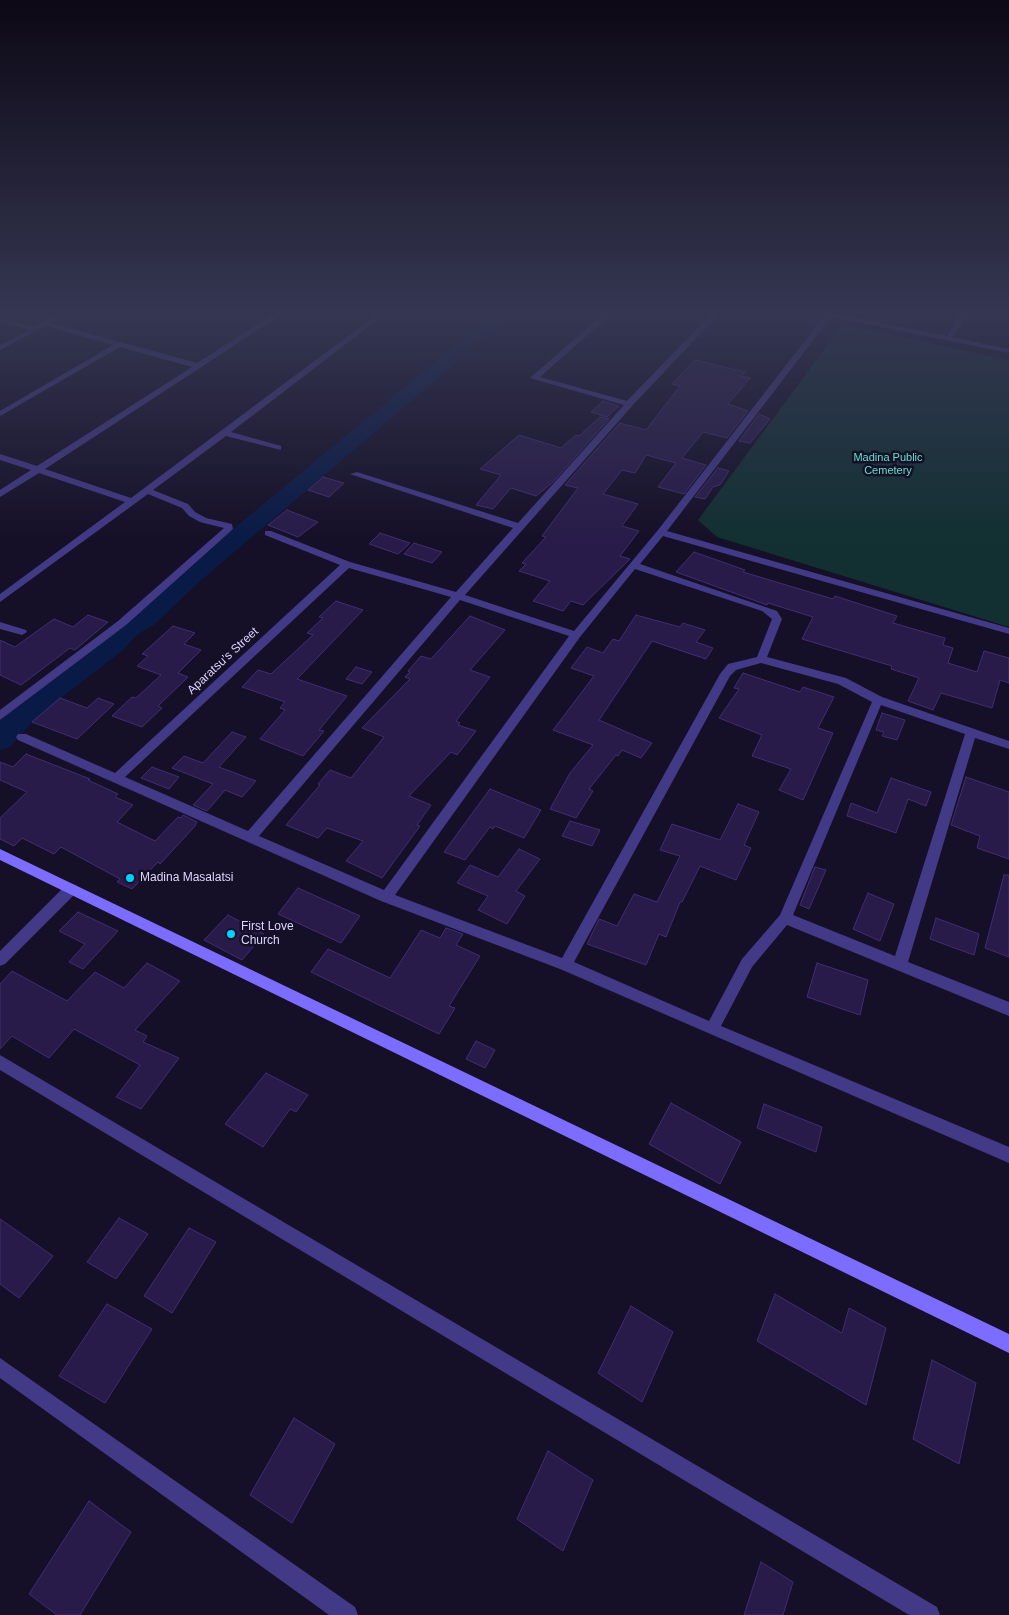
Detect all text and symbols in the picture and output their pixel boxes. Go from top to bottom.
park label: Madina Public Cemetery [853,451,923,477]
street label: Aparatsu’s Street [185,624,261,698]
place label: Madina Masalatsi [140,871,233,885]
marker: Madina Masalatsi [124,872,136,884]
place label: First Love Church [241,920,294,948]
marker: First Love Church [225,928,237,940]

